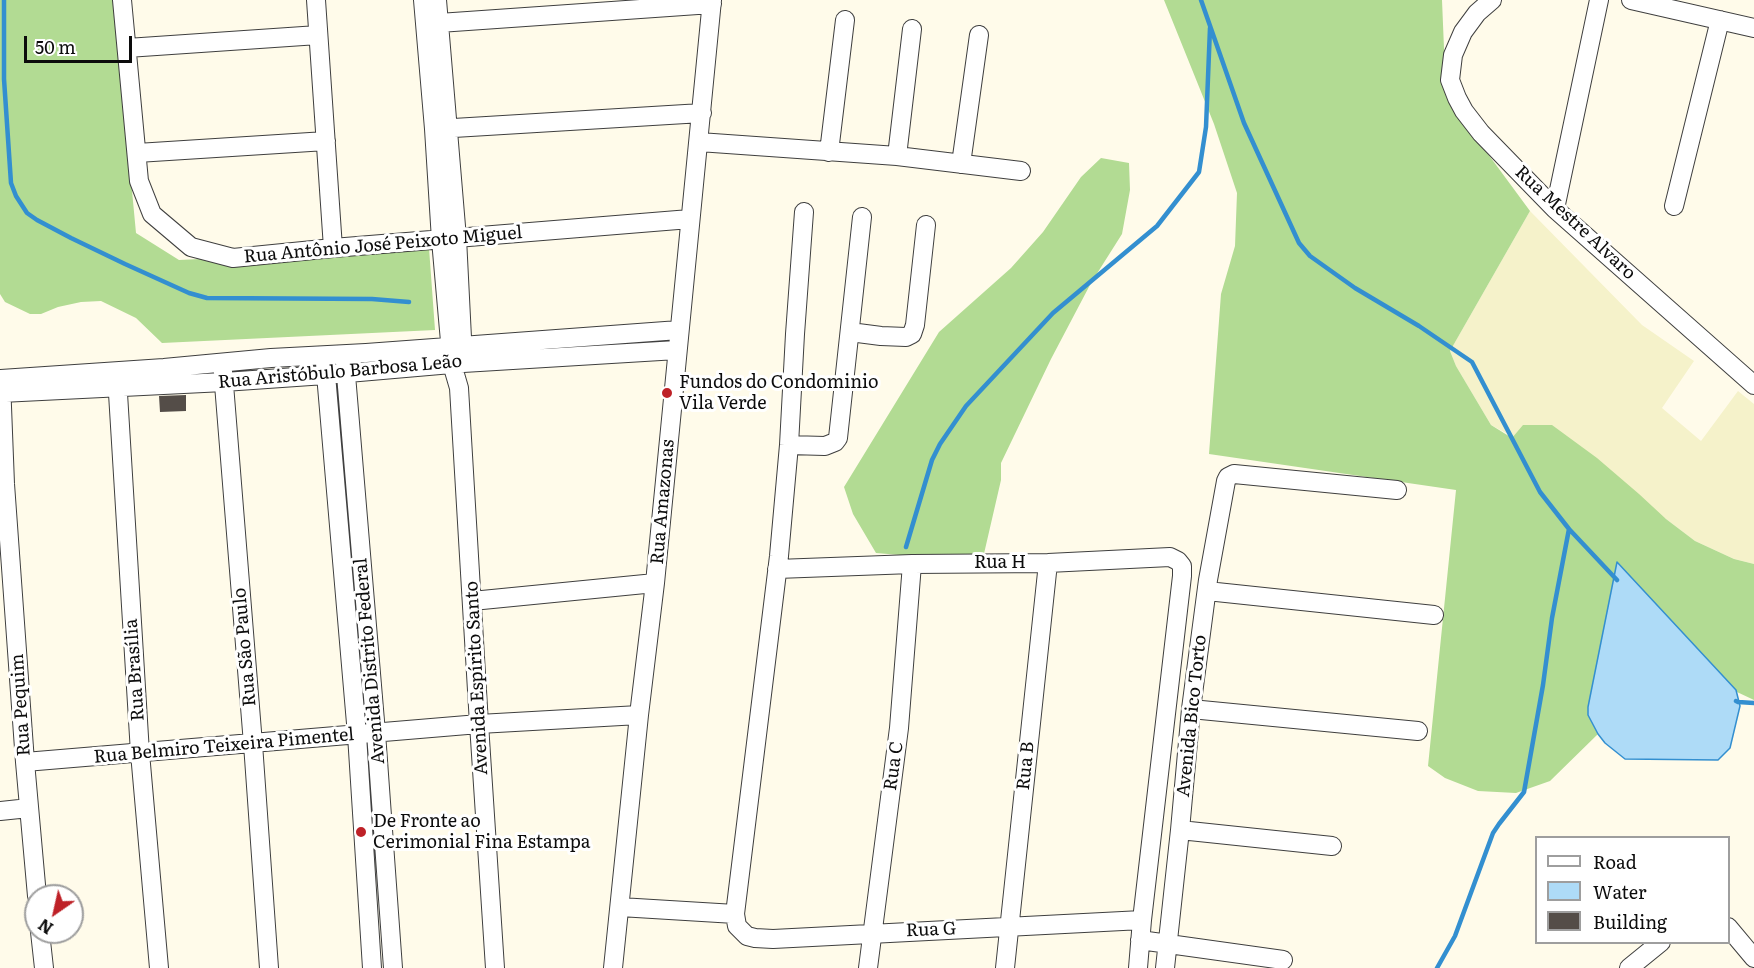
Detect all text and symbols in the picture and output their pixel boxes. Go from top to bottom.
scale bar [27,24,135,62]
text: 50 m [35,33,76,60]
street label: Rua Mestre Alvaro [1510,161,1640,285]
street label: Rua Antônio José Peixoto Miguel [243,222,523,268]
street label: Rua Aristóbulo Barbosa Leão [217,351,463,393]
place label: Fundos do Condominio Vila Verde [679,372,879,415]
marker: Fundos do Condominio Vila Verde [660,386,674,400]
street label: Rua Amazonas [647,438,679,566]
street label: Rua H [974,552,1026,574]
street label: Avenida Distrito Federal [350,557,390,765]
street label: Avenida Espírito Santo [461,580,493,776]
street label: Rua São Paulo [229,587,261,707]
street label: Rua Brasília [121,618,149,722]
street label: Avenida Bico Torto [1173,634,1211,798]
street label: Rua Pequim [7,653,35,757]
street label: Rua Belmiro Teixeira Pimentel [93,724,355,768]
street label: Rua C [880,740,908,792]
street label: Rua B [1013,741,1039,791]
place label: De Fronte ao Cerimonial Fina Estampa [373,811,591,854]
marker: De Fronte ao Cerimonial Fina Estampa [354,825,368,839]
legend [1535,836,1730,944]
text: Road [1593,848,1637,875]
text: Water [1593,878,1646,905]
north arrow [24,884,84,944]
text: Building [1593,908,1667,935]
text: N [33,914,57,941]
street label: Rua G [905,918,957,942]

